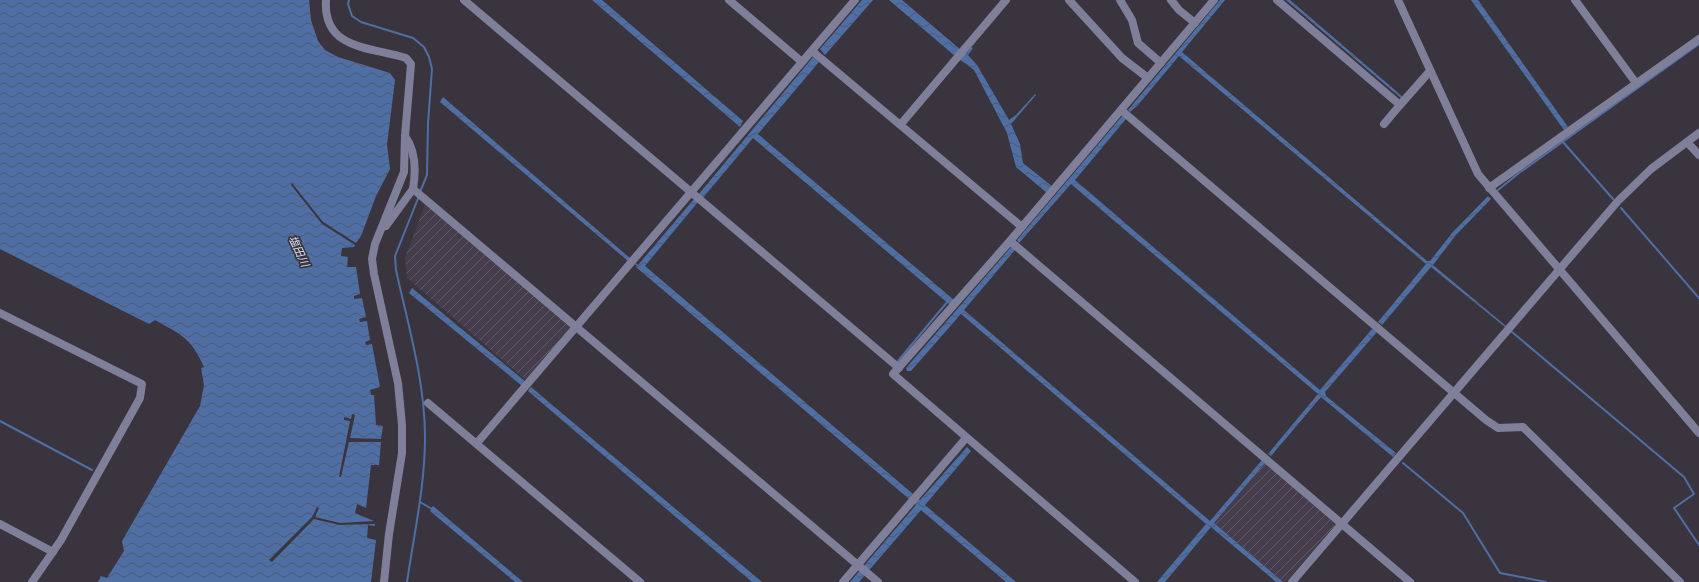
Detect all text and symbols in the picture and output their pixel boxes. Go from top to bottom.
water label: 塩田川 [286,234,312,270]

